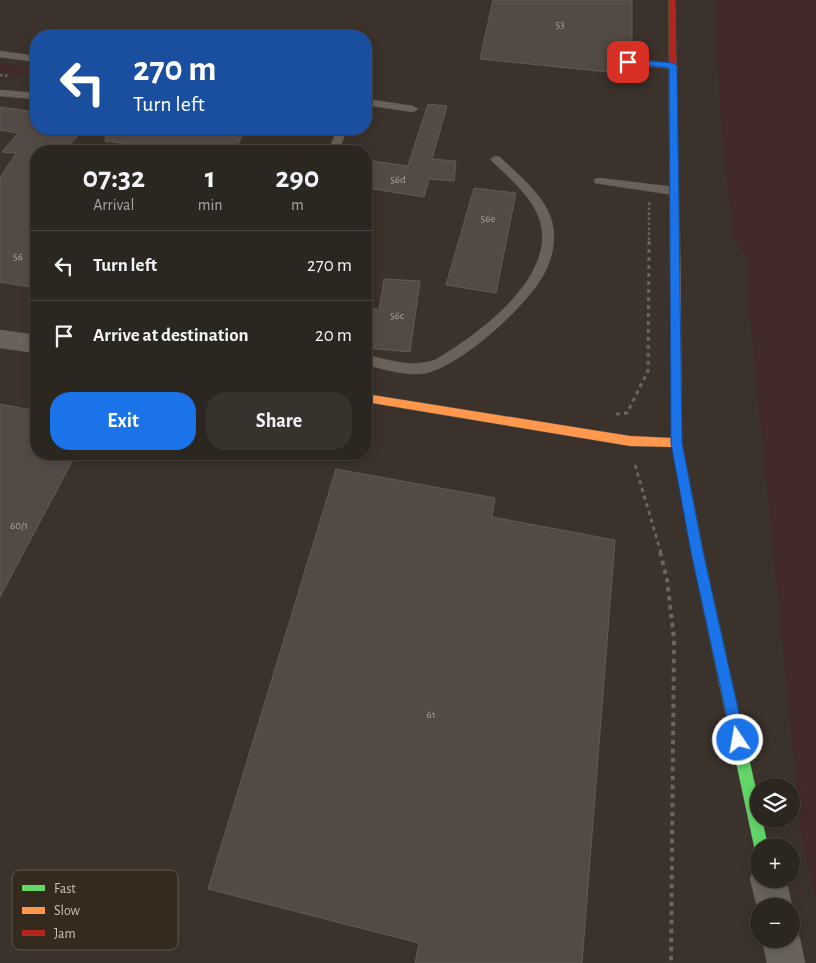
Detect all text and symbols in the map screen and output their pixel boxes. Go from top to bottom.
house number: 53 [555,19,565,30]
pin [607,41,649,83]
icon: arrive [614,48,642,76]
icon: left [50,50,115,115]
text: 270 m [133,52,216,87]
text: Turn left [133,93,205,115]
text: 07:32 [83,163,145,193]
text: 1 [205,163,216,193]
text: 290 [275,163,319,193]
house number: 56d [390,174,406,185]
text: Arrival [93,197,134,213]
text: min [198,197,223,213]
text: m [291,197,304,213]
house number: 56e [481,213,495,224]
house number: 56 [13,251,23,262]
icon: left [50,252,78,280]
text: Turn left [93,256,157,275]
text: 270 m [307,256,352,275]
house number: 56c [390,310,405,321]
icon: arrive [50,322,78,350]
text: Arrive at destination [93,326,249,345]
text: 20 m [315,326,352,345]
button: Exit [50,392,196,450]
button: Share [206,392,352,450]
house number: 60/1 [10,520,28,531]
house number: 61 [427,709,435,720]
position arrow [711,713,763,765]
map controls [750,778,800,948]
button: layers [750,778,800,828]
button: + [750,838,800,888]
legend [12,870,178,950]
text: Fast [54,882,76,896]
button: − [750,898,800,948]
text: Slow [54,904,81,918]
text: Jam [54,927,76,941]

